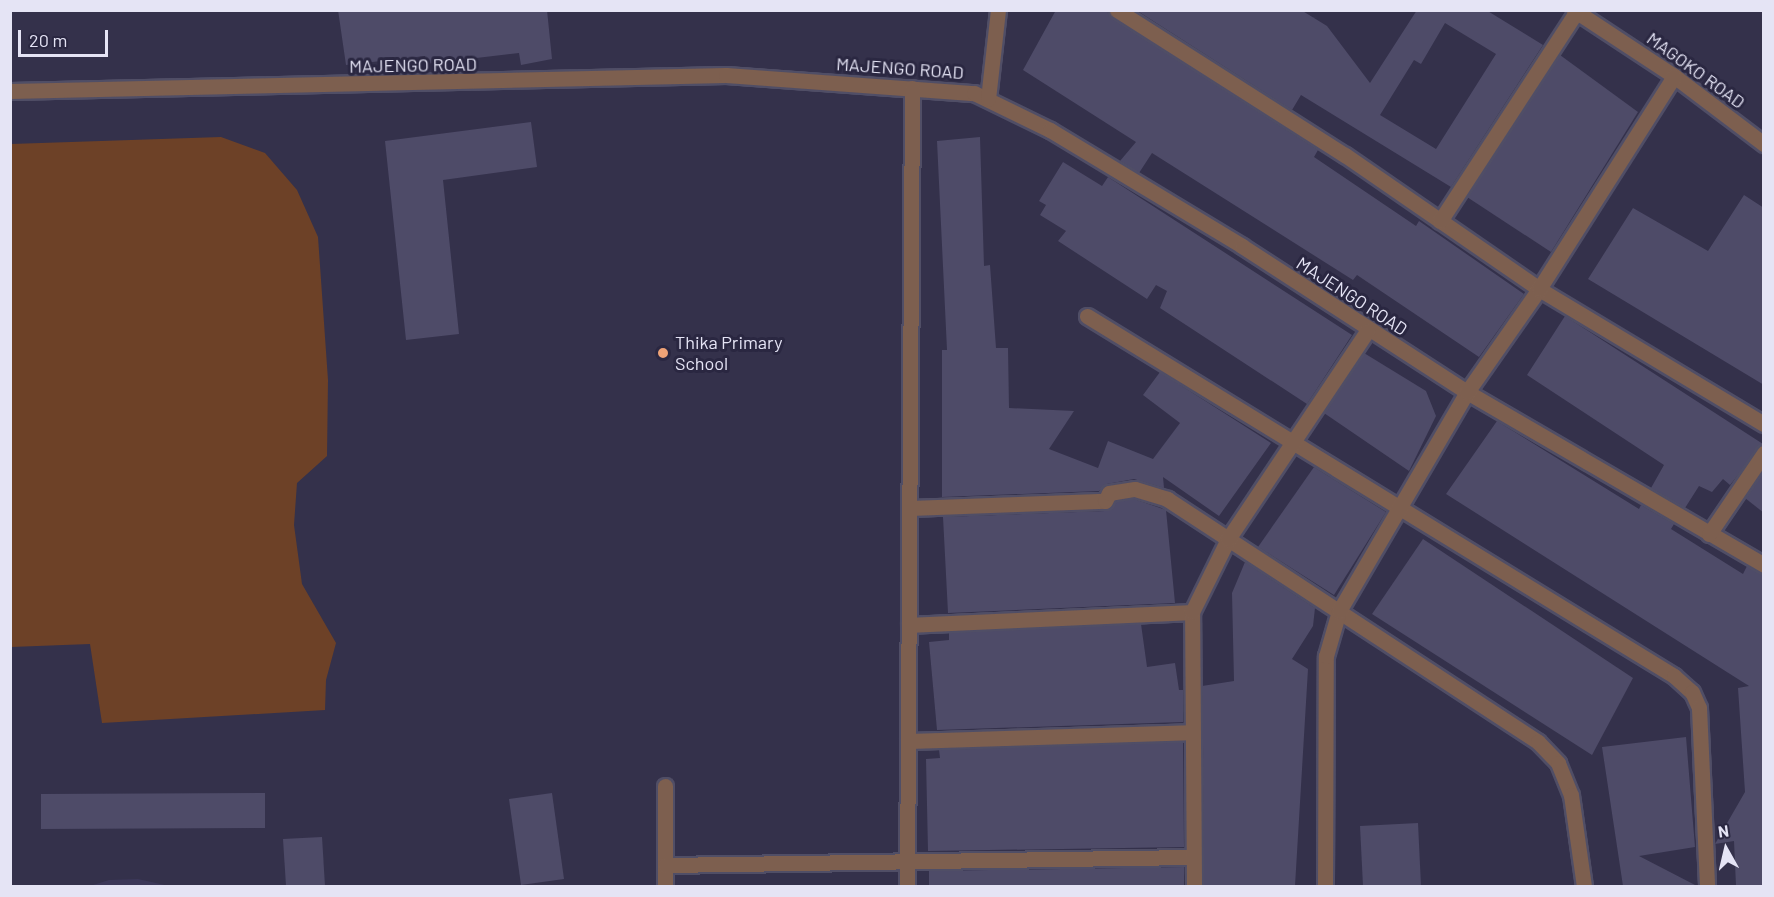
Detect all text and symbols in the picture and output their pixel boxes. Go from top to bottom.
scale bar [21,18,111,56]
street label: MAGOKO ROAD [1643,27,1749,113]
text: 20 m [29,29,67,51]
street label: MAJENGO ROAD [349,53,477,77]
street label: MAJENGO ROAD [836,53,964,83]
street label: MAJENGO ROAD [1293,252,1411,340]
place label: Thika Primary School [675,332,782,374]
marker: Thika Primary School [656,346,670,360]
north arrow [1696,819,1756,879]
text: N [1717,821,1730,841]

